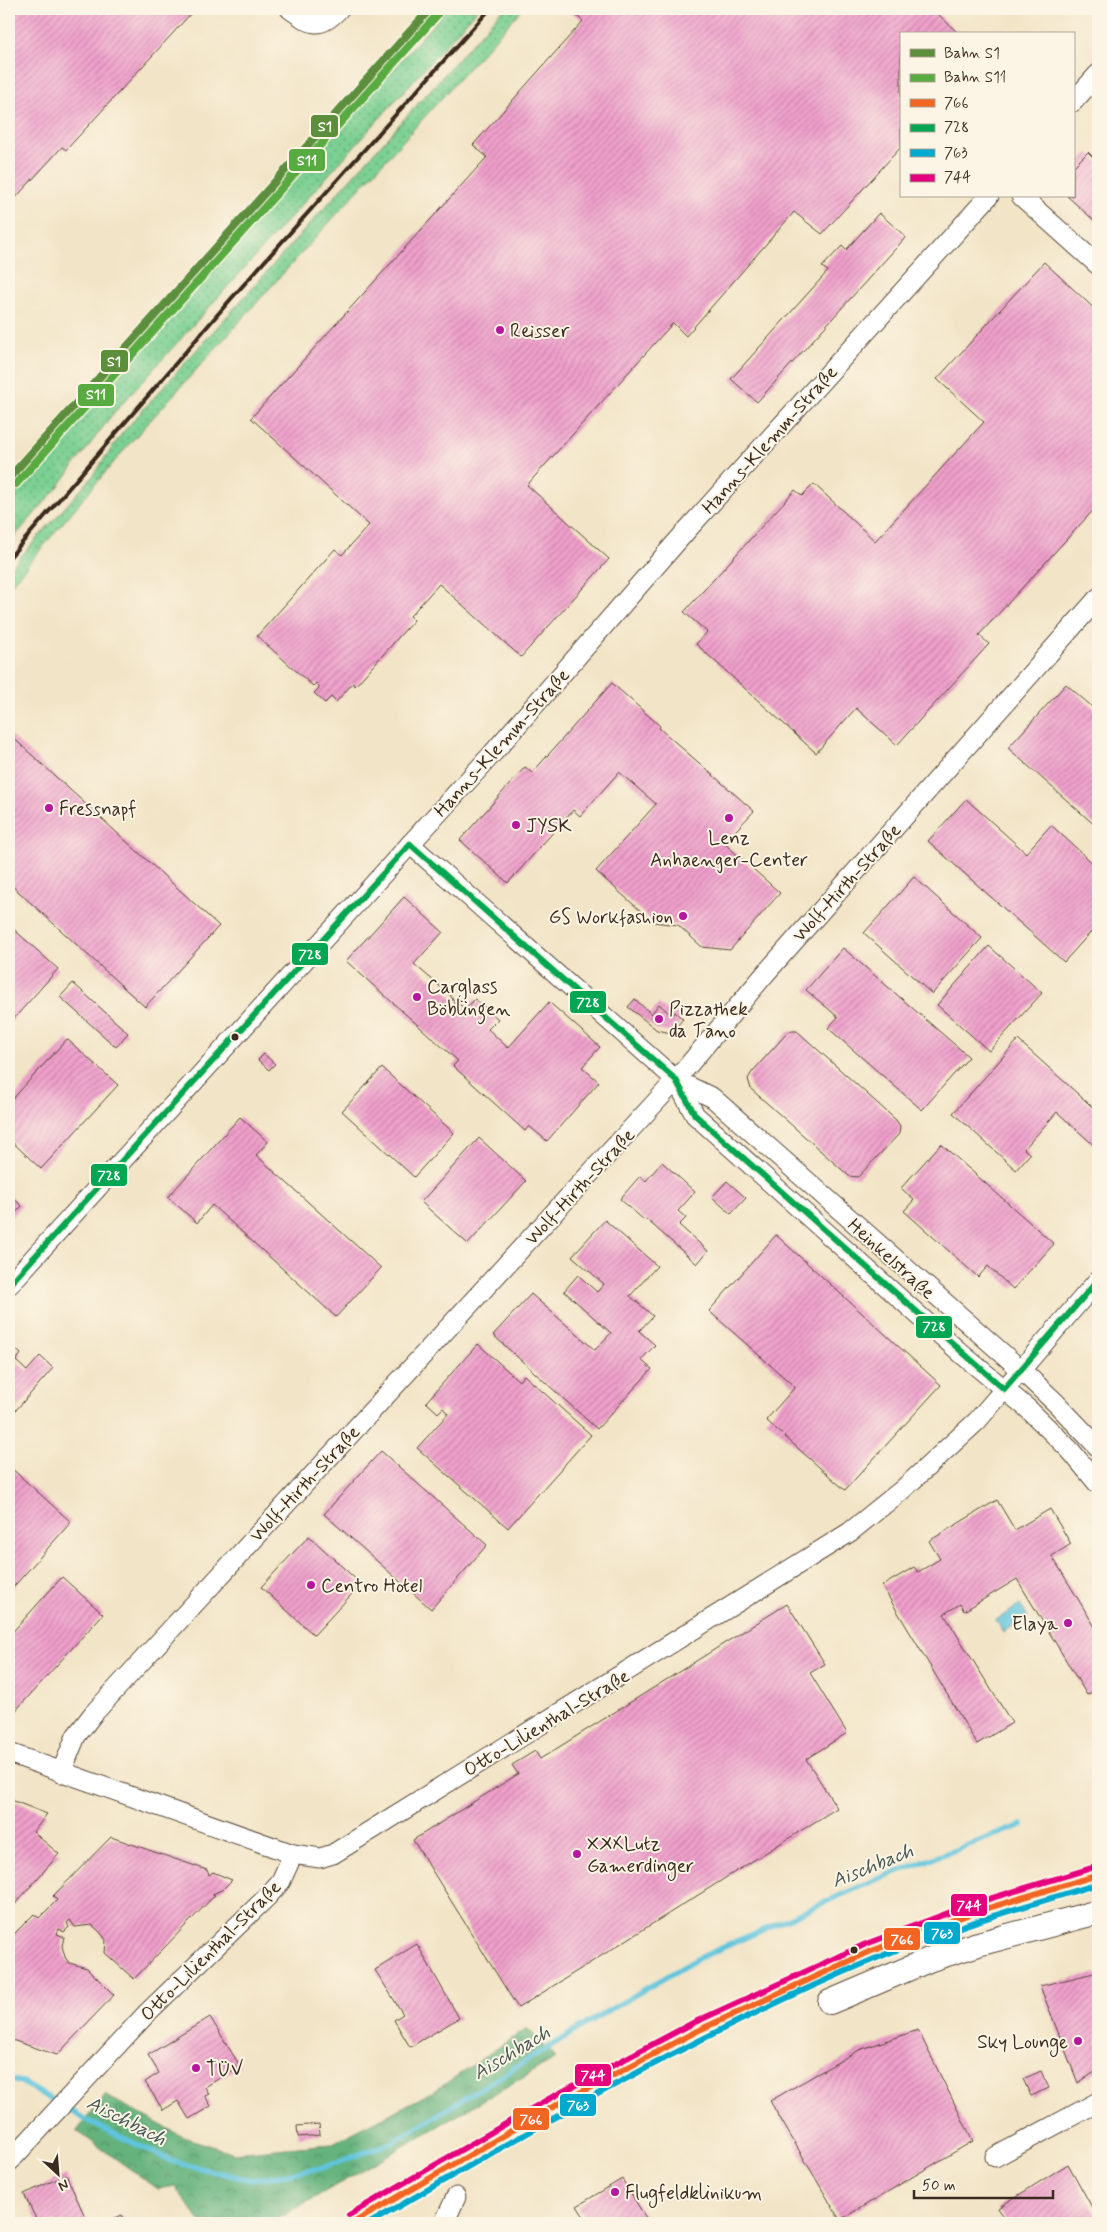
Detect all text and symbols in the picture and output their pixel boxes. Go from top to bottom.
legend [900,32,1074,198]
text: Bahn S1 [944,44,1000,64]
text: Bahn S11 [944,68,1006,88]
text: 766 [944,94,968,114]
line badge: S1 [310,114,339,138]
text: S1 [318,118,332,136]
text: 728 [944,118,969,138]
text: 763 [944,144,968,164]
line badge: S11 [288,148,326,172]
text: S11 [297,152,317,170]
text: 744 [944,168,971,188]
place label: Reisser [510,319,569,344]
marker: Reisser [494,324,506,336]
line badge: S1 [100,349,129,373]
text: S1 [107,353,121,371]
street label: Hanns-Klemm-Straße [697,360,844,520]
line badge: S11 [77,383,115,407]
text: S11 [86,386,106,404]
street label: Hanns-Klemm-Straße [429,663,576,823]
place label: Fressnapf [59,797,136,822]
marker: Fressnapf [43,802,55,814]
marker: Lenz Anhaenger-Center [723,812,735,824]
place label: JYSK [526,814,572,839]
marker: JYSK [510,819,522,831]
street label: Wolf-Hirth-Straße [787,819,907,947]
place label: Lenz Anhaenger-Center [650,826,808,874]
place label: GS Workfashion [549,905,673,930]
marker: GS Workfashion [677,910,689,922]
line badge: 728 [291,942,329,966]
text: 728 [298,946,322,964]
place label: Carglass Böblingen [427,975,510,1025]
line badge: 728 [569,990,607,1014]
marker: Carglass Böblingen [411,991,423,1003]
text: 728 [576,994,600,1012]
place label: Pizzathek da Tano [669,997,748,1044]
marker: Pizzathek da Tano [653,1013,665,1025]
unlabelled marker [230,1032,240,1042]
street label: Wolf-Hirth-Straße [519,1123,641,1251]
line badge: 728 [90,1163,128,1187]
text: 728 [97,1167,121,1185]
street label: Heinkelstraße [842,1213,940,1305]
line badge: 728 [915,1315,953,1339]
text: 728 [922,1318,946,1336]
street label: Wolf-Hirth-Straße [244,1420,366,1548]
place label: Centro Hotel [321,1574,422,1599]
marker: Centro Hotel [305,1579,317,1591]
place label: Elaya [1012,1612,1059,1637]
marker: Elaya [1062,1617,1074,1629]
street label: Otto-Lilienthal-Straße [459,1664,634,1783]
place label: XXXLutz Gamerdinger [587,1832,694,1881]
water label: Aischbach [828,1838,918,1895]
marker: XXXLutz Gamerdinger [571,1848,583,1860]
street label: Otto-Lilienthal-Straße [135,1875,287,2027]
line badge: 744 [950,1893,988,1917]
text: 744 [956,1897,982,1915]
line badge: 763 [923,1921,961,1945]
text: 763 [931,1925,953,1943]
line badge: 766 [883,1927,921,1951]
text: 766 [891,1931,914,1949]
unlabelled marker [849,1945,859,1955]
water label: Aischbach [468,2019,556,2087]
place label: Sky Lounge [977,2030,1068,2057]
marker: Sky Lounge [1072,2035,1084,2047]
place label: TÜV [206,2057,243,2082]
marker: TÜV [190,2062,202,2074]
line badge: 744 [574,2063,612,2087]
text: 744 [580,2067,606,2085]
water label: Aischbach [82,2090,171,2153]
line badge: 763 [559,2093,597,2117]
text: 763 [567,2097,589,2115]
line badge: 766 [512,2107,550,2131]
text: 766 [520,2111,543,2129]
north arrow [32,2150,82,2200]
scale bar [914,2167,1053,2199]
text: N [55,2175,71,2195]
text: 50 m [922,2176,956,2196]
place label: Flugfeldklinikum [625,2181,762,2208]
marker: Flugfeldklinikum [609,2186,621,2198]

